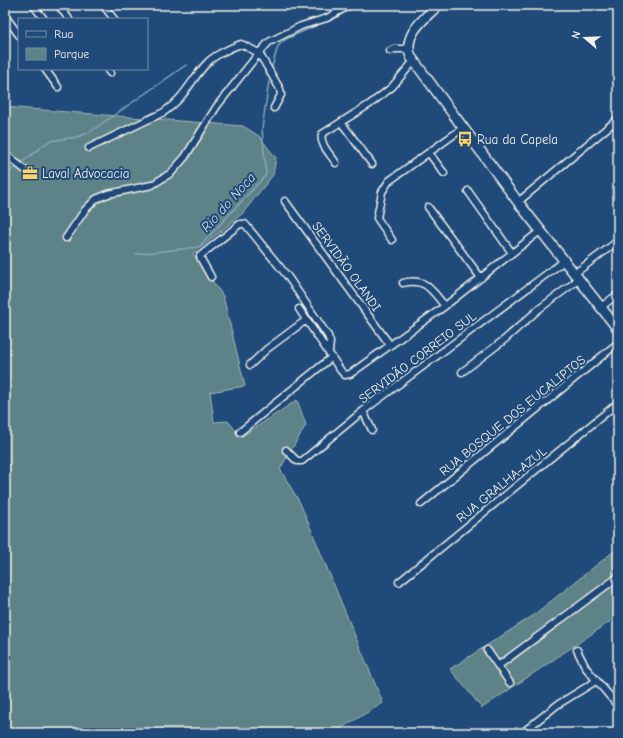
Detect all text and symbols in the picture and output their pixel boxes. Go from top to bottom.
legend [18,18,148,70]
north arrow [565,18,605,58]
text: Rua [54,27,73,41]
text: N [569,29,583,40]
text: Parque [54,47,89,61]
bus stop icon: Rua da Capela [456,130,474,148]
place label: Rua da Capela [477,132,558,147]
office icon: Laval Advocacia [21,164,39,182]
place label: Laval Advocacia [42,166,129,181]
water label: Rio do Noca [197,169,259,235]
street label: SERVIDÃO OLANDI [309,218,385,314]
street label: SERVIDÃO CORREIO SUL [355,307,479,406]
street label: RUA BOSQUE DOS EUCALIPTOS [436,352,588,479]
street label: RUA GRALHA-AZUL [453,443,550,525]

